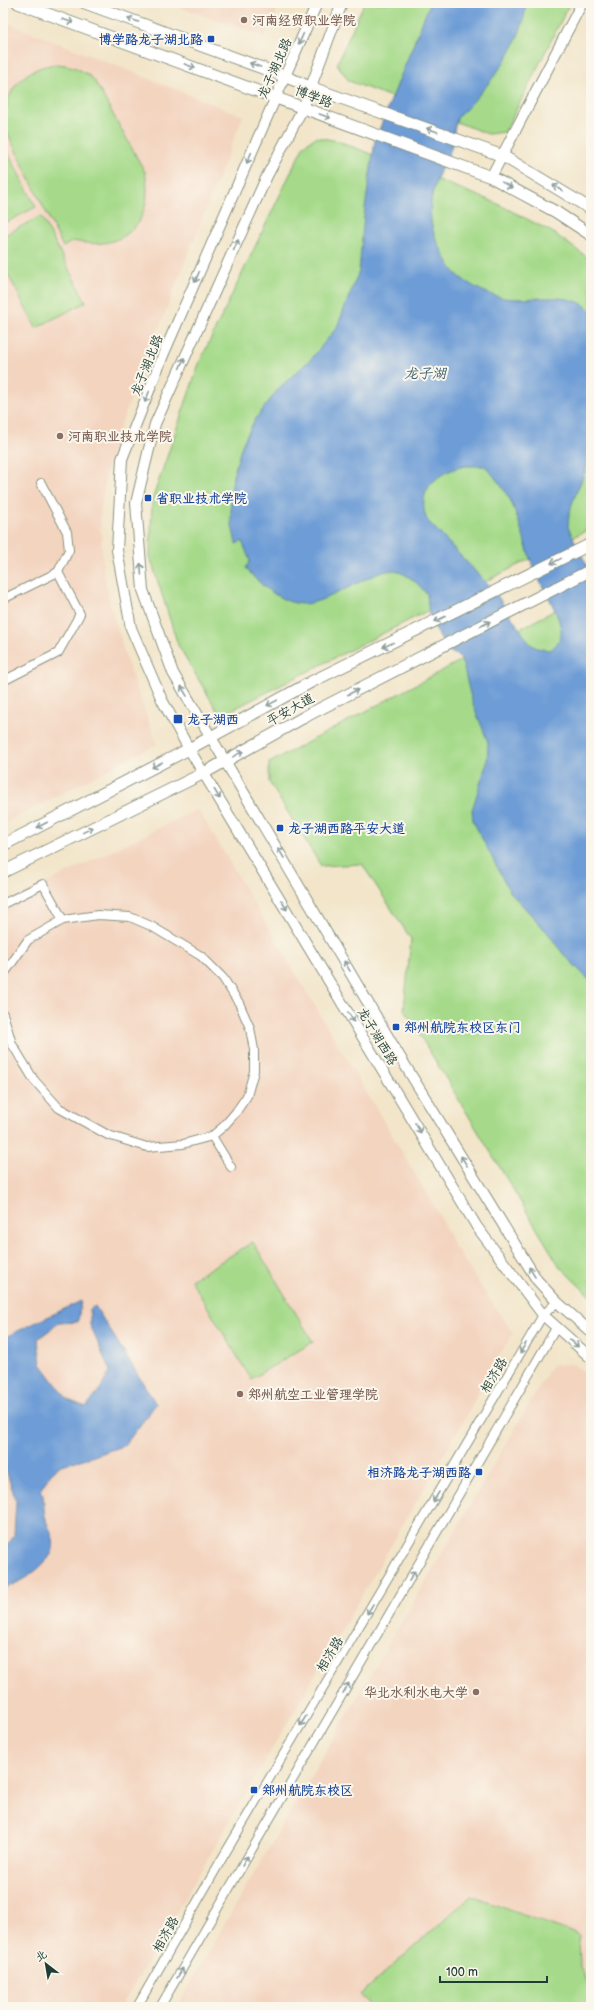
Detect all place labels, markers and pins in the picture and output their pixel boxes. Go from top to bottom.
place label: 河南经贸职业学院 [252,13,356,29]
marker: 河南经贸职业学院 [239,15,249,25]
place label: 博学路龙子湖北路 [99,32,203,48]
marker: 博学路龙子湖北路 [206,34,216,44]
place label: 河南职业技术学院 [68,429,172,445]
marker: 河南职业技术学院 [55,431,65,441]
place label: 省职业技术学院 [156,491,247,507]
marker: 省职业技术学院 [143,493,153,503]
place label: 龙子湖西 [187,712,239,728]
marker: 龙子湖西 [172,713,184,725]
place label: 龙子湖西路平安大道 [288,821,405,837]
marker: 龙子湖西路平安大道 [275,823,285,833]
place label: 郑州航院东校区东门 [404,1020,521,1036]
marker: 郑州航院东校区东门 [391,1022,401,1032]
place label: 郑州航空工业管理学院 [248,1387,378,1403]
marker: 郑州航空工业管理学院 [235,1389,245,1399]
place label: 相济路龙子湖西路 [367,1465,471,1481]
marker: 相济路龙子湖西路 [474,1467,484,1477]
place label: 华北水利水电大学 [364,1685,468,1701]
marker: 华北水利水电大学 [471,1687,481,1697]
place label: 郑州航院东校区 [262,1783,353,1799]
marker: 郑州航院东校区 [249,1785,259,1795]

